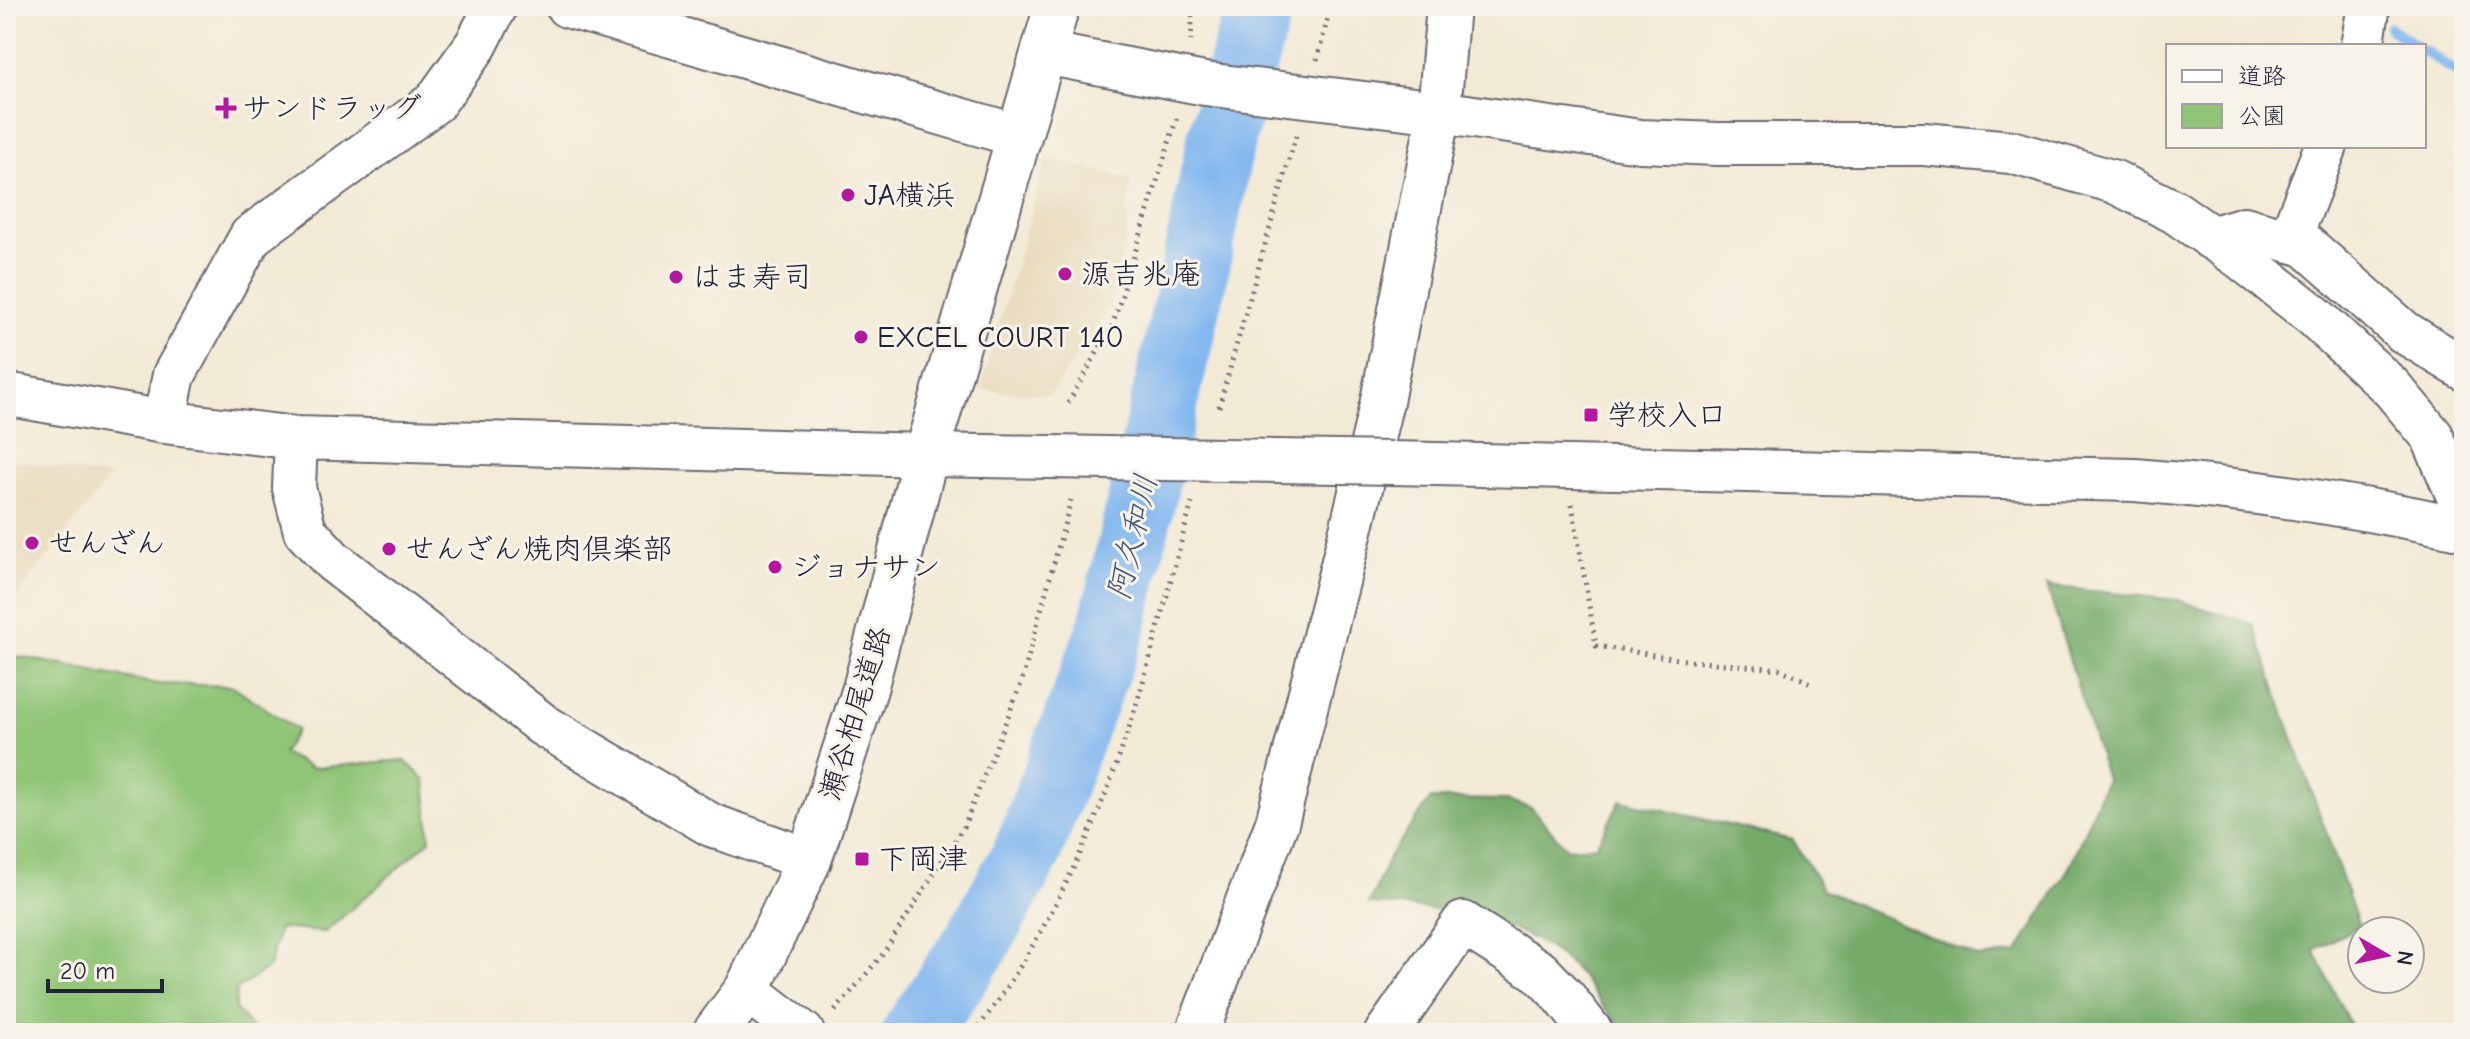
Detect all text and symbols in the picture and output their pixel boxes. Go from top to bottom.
legend [2166,44,2426,148]
text: 道路 [2238,62,2286,90]
place label: サンドラッグ [242,91,422,126]
marker: サンドラッグ [217,99,235,117]
text: 公園 [2238,102,2286,130]
place label: JA横浜 [864,178,955,213]
marker: JA横浜 [839,186,857,204]
place label: 源吉兆庵 [1081,257,1201,292]
place label: はま寿司 [692,260,812,295]
marker: 源吉兆庵 [1056,265,1074,283]
marker: はま寿司 [667,268,685,286]
place label: EXCEL COURT 140 [877,320,1124,355]
marker: EXCEL COURT 140 [852,328,870,346]
place label: 学校入口 [1607,398,1727,433]
marker: 学校入口 [1582,406,1600,424]
water label: 阿久和川 [1100,471,1165,604]
place label: せんざん [48,526,166,561]
place label: せんざん焼肉倶楽部 [405,532,673,567]
marker: せんざん [23,534,41,552]
marker: せんざん焼肉倶楽部 [380,540,398,558]
place label: ジョナサン [791,550,941,585]
marker: ジョナサン [766,558,784,576]
street label: 瀬谷柏尾道路 [812,622,899,804]
place label: 下岡津 [878,842,968,877]
marker: 下岡津 [853,850,871,868]
north arrow [2346,915,2426,995]
scale bar [48,943,162,993]
text: N [2391,949,2419,967]
text: 20 m [60,957,115,985]

